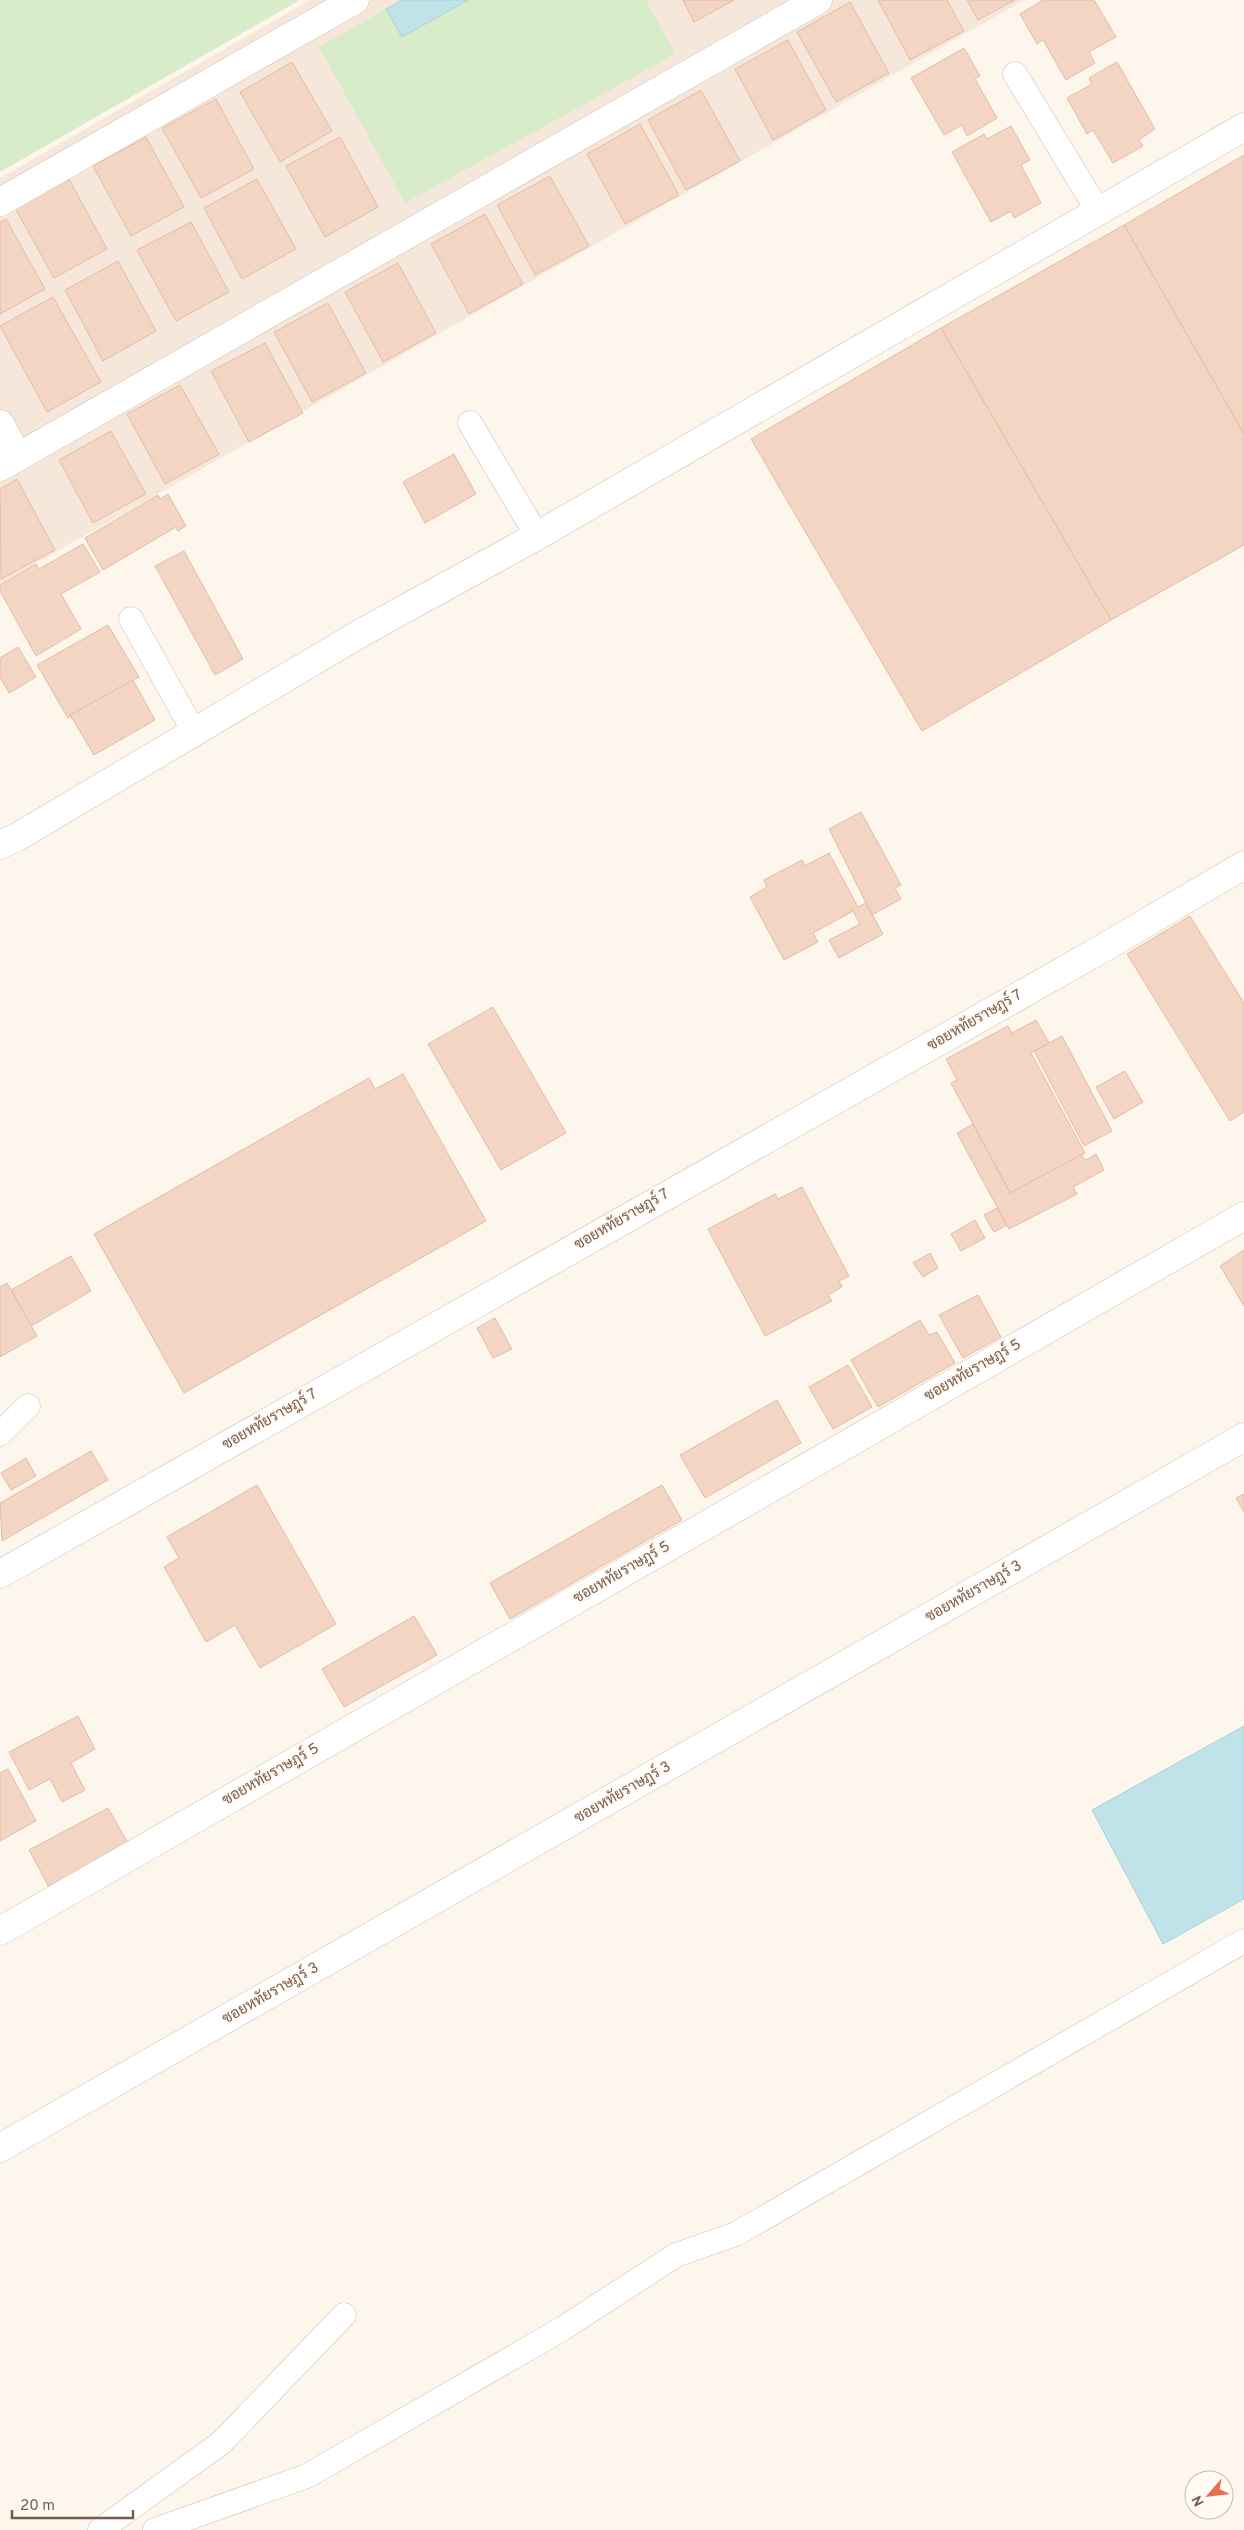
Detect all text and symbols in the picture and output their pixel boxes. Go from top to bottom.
street label: ซอยหทัยราษฎร์ 7 [923,984,1026,1056]
street label: ซอยหทัยราษฎร์ 7 [570,1183,673,1255]
street label: ซอยหทัยราษฎร์ 5 [920,1334,1025,1406]
street label: ซอยหทัยราษฎร์ 7 [218,1383,321,1455]
street label: ซอยหทัยราษฎร์ 5 [569,1536,674,1608]
street label: ซอยหทัยราษฎร์ 3 [921,1555,1026,1627]
street label: ซอยหทัยราษฎร์ 5 [218,1738,323,1810]
street label: ซอยหทัยราษฎร์ 3 [570,1756,675,1828]
street label: ซอยหทัยราษฎร์ 3 [218,1957,323,2029]
north arrow [1184,2470,1234,2520]
scale bar [12,2488,134,2520]
text: N [1189,2492,1209,2509]
text: 20 m [20,2497,55,2516]

